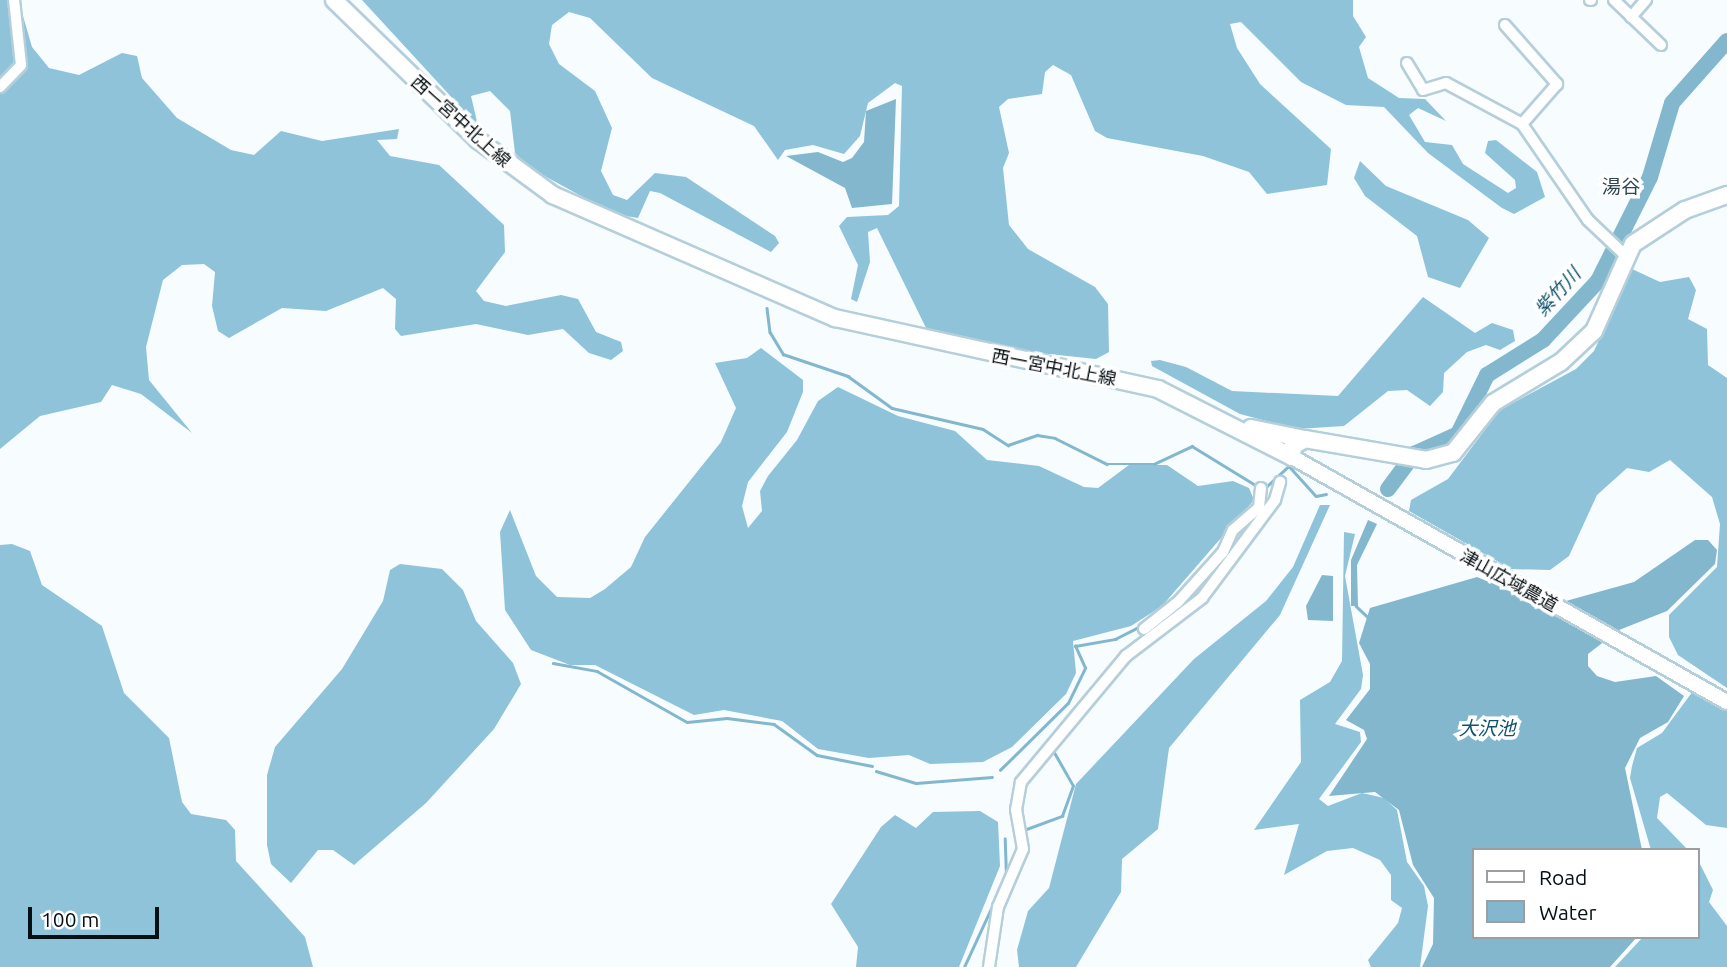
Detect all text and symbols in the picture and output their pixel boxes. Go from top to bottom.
street label: 西一宮中北上線 [407,71,515,171]
district label: 湯谷 [1602,176,1640,198]
water label: 紫竹川 [1530,263,1586,321]
street label: 西一宮中北上線 [990,344,1118,390]
street label: 津山広域農道 [1457,544,1561,616]
water label: 大沢池 [1459,718,1515,740]
legend [1472,848,1699,939]
text: Road [1539,865,1587,889]
scale bar [32,894,163,938]
text: Water [1539,900,1597,924]
text: 100 m [41,907,99,931]

